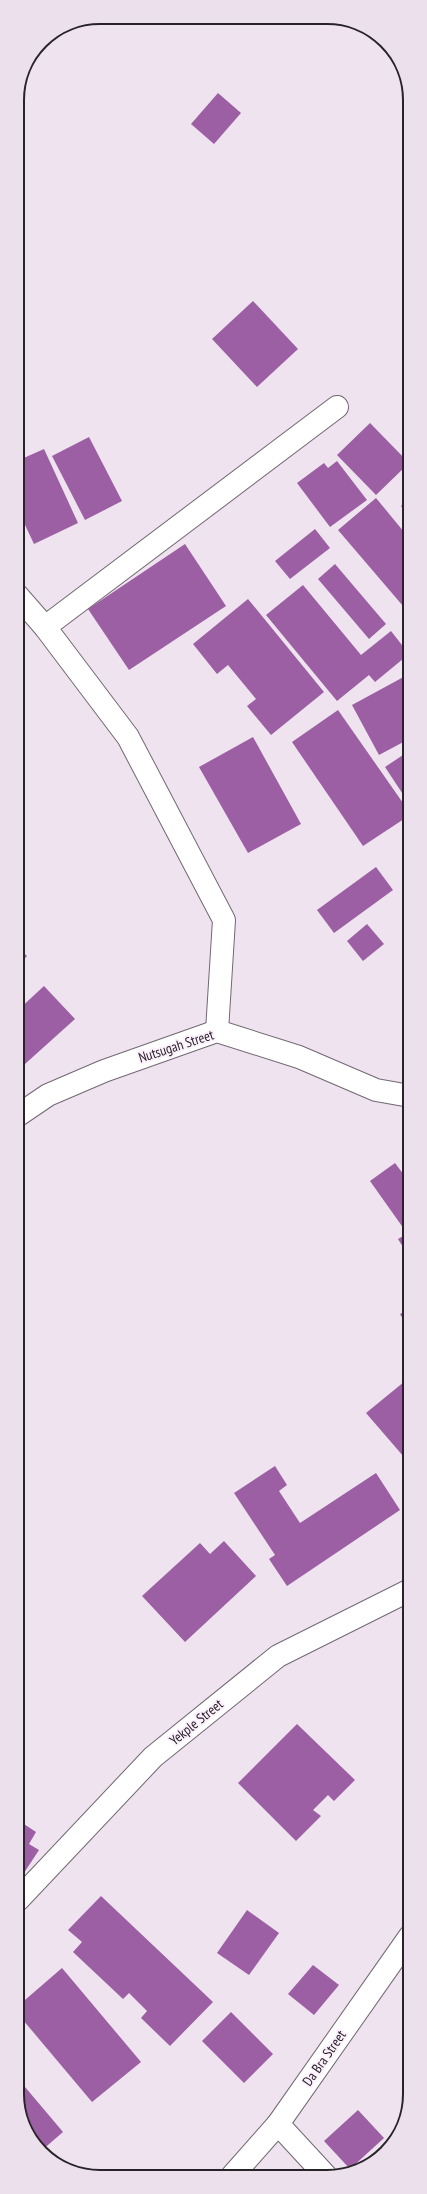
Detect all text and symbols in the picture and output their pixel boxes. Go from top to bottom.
street label: Nutsugah Street [136,1025,216,1067]
street label: Yekple Street [166,1695,227,1749]
street label: Da Bra Street [298,2027,350,2089]

